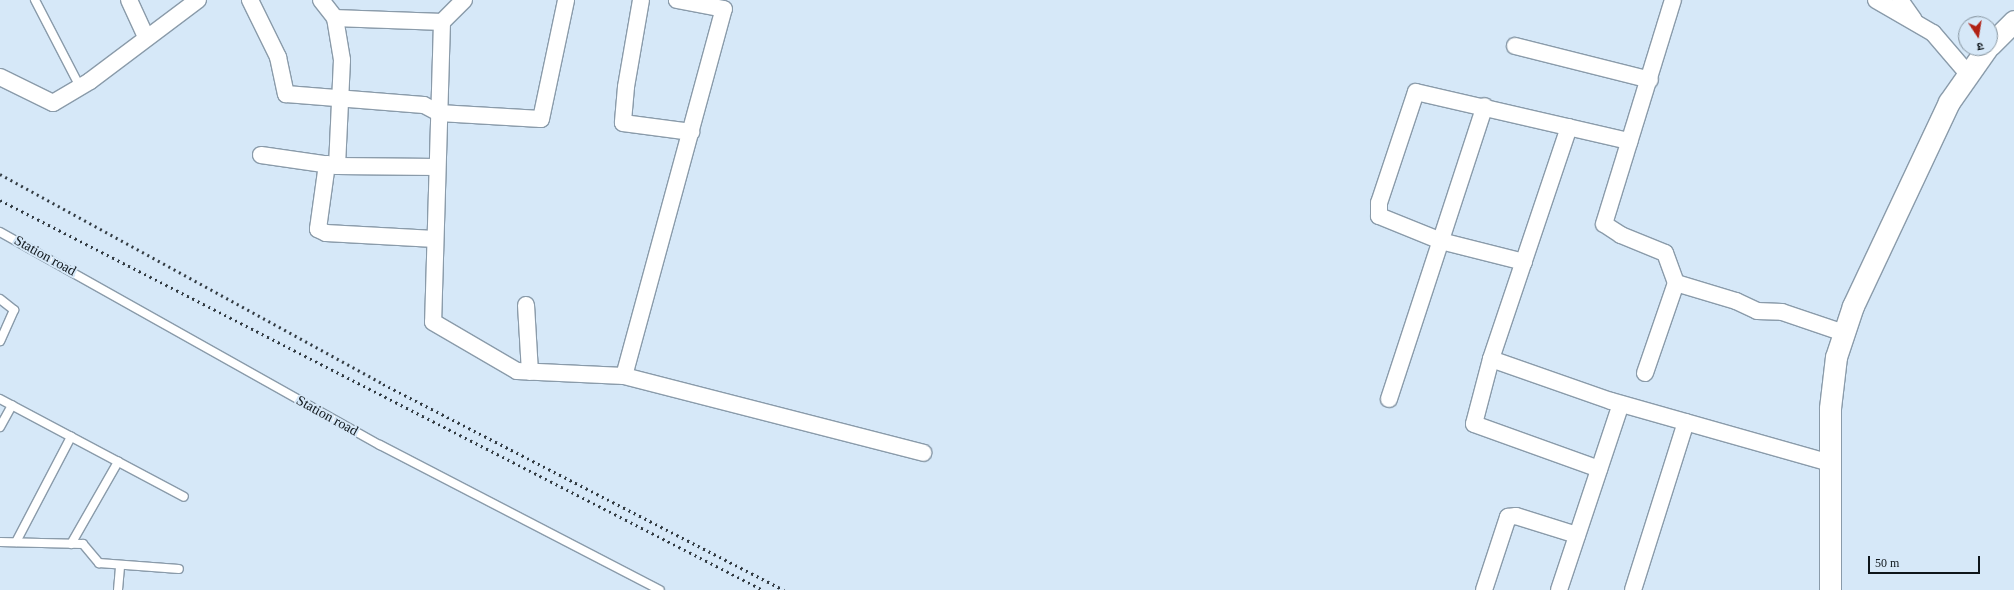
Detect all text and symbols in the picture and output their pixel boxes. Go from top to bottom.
north arrow [1958,16,1998,56]
text: उ [1976,40,1985,53]
street label: Station road [11,232,79,280]
street label: Station road [293,392,361,440]
scale bar [1870,548,1982,574]
text: 50 m [1875,556,1899,570]

